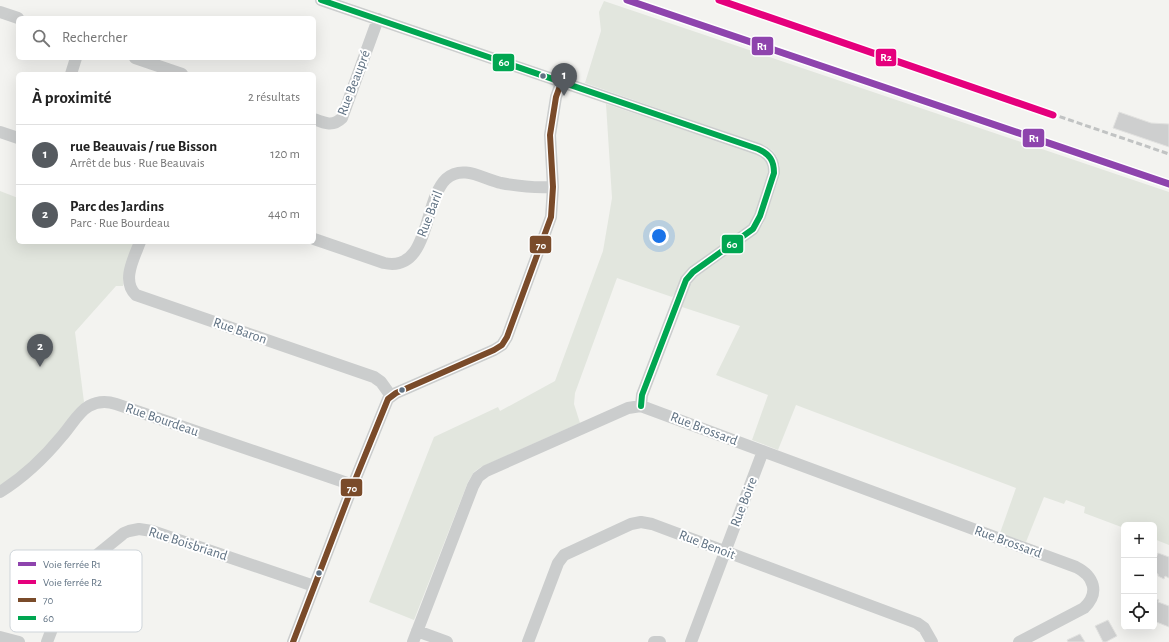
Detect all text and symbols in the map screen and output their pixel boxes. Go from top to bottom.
search box [16,16,316,60]
icon: search [30,27,52,49]
text: Rechercher [62,30,127,45]
line badge: R1 [751,36,774,56]
text: R1 [757,41,767,52]
street label: Rue Beaupré [335,48,373,118]
line badge: R2 [875,48,897,67]
text: R2 [880,52,892,63]
line badge: 60 [492,53,515,72]
text: 60 [498,57,510,68]
pin: 1 [551,63,577,96]
unlabelled marker [538,71,548,81]
text: À proximité [32,89,112,106]
text: 2 résultats [248,91,300,104]
line badge: R1 [1022,128,1045,148]
text: R1 [1029,133,1039,144]
text: rue Beauvais / rue Bisson [70,139,217,154]
text: 1 [43,148,47,161]
text: 120 m [270,148,300,161]
text: Arrêt de bus · Rue Beauvais [70,157,205,170]
street label: Rue Baril [415,189,445,239]
text: Parc des Jardins [70,199,164,214]
text: 2 [42,208,48,221]
text: 440 m [268,208,300,221]
text: Parc · Rue Bourdeau [70,217,170,230]
your location [649,226,669,246]
line badge: 60 [721,234,744,254]
line badge: 70 [529,235,552,254]
text: 60 [726,239,738,250]
text: 70 [536,240,547,251]
street label: Rue Baron [211,315,269,347]
pin: 2 [27,334,53,367]
unlabelled marker [397,385,407,395]
street label: Rue Bourdeau [124,401,200,439]
street label: Rue Brossard [669,410,739,448]
street label: Rue Boire [728,475,760,529]
line badge: 70 [340,478,363,497]
text: 70 [347,483,358,494]
map controls [1121,522,1157,630]
button: + [1121,522,1157,558]
street label: Rue Brossard [972,523,1044,561]
street label: Rue Boisbriand [147,525,229,563]
street label: Rue Benoit [677,528,738,562]
legend [10,550,142,632]
button: − [1121,558,1157,594]
text: Voie ferrée R1 [43,559,101,570]
unlabelled marker [314,568,324,578]
text: Voie ferrée R2 [43,577,102,588]
button: locate [1121,594,1157,630]
text: 70 [43,595,54,606]
text: 60 [43,613,54,624]

